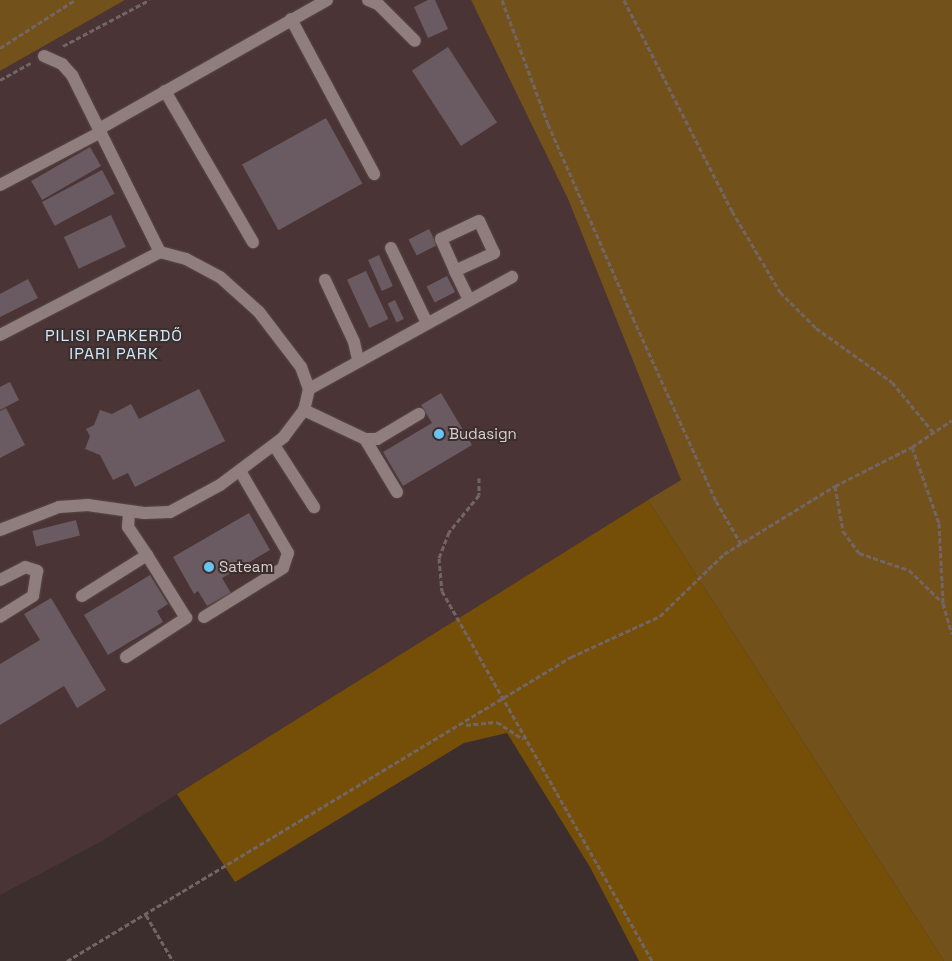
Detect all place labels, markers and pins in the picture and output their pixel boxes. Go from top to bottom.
place label: Budasign [449,425,517,443]
marker: Budasign [433,428,445,440]
place label: Sateam [219,558,273,576]
marker: Sateam [203,561,215,573]

